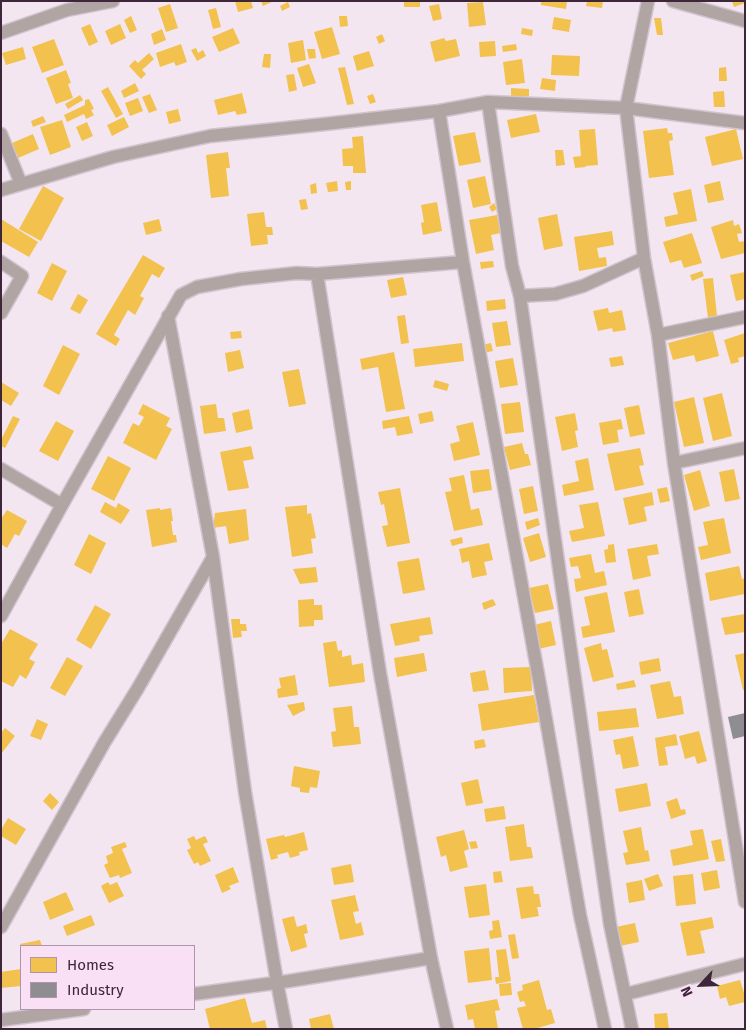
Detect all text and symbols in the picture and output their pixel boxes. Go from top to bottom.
legend [20,945,195,1010]
text: Homes [67,956,114,974]
north arrow [676,960,726,1010]
text: Industry [67,981,124,999]
text: N [677,984,697,999]

